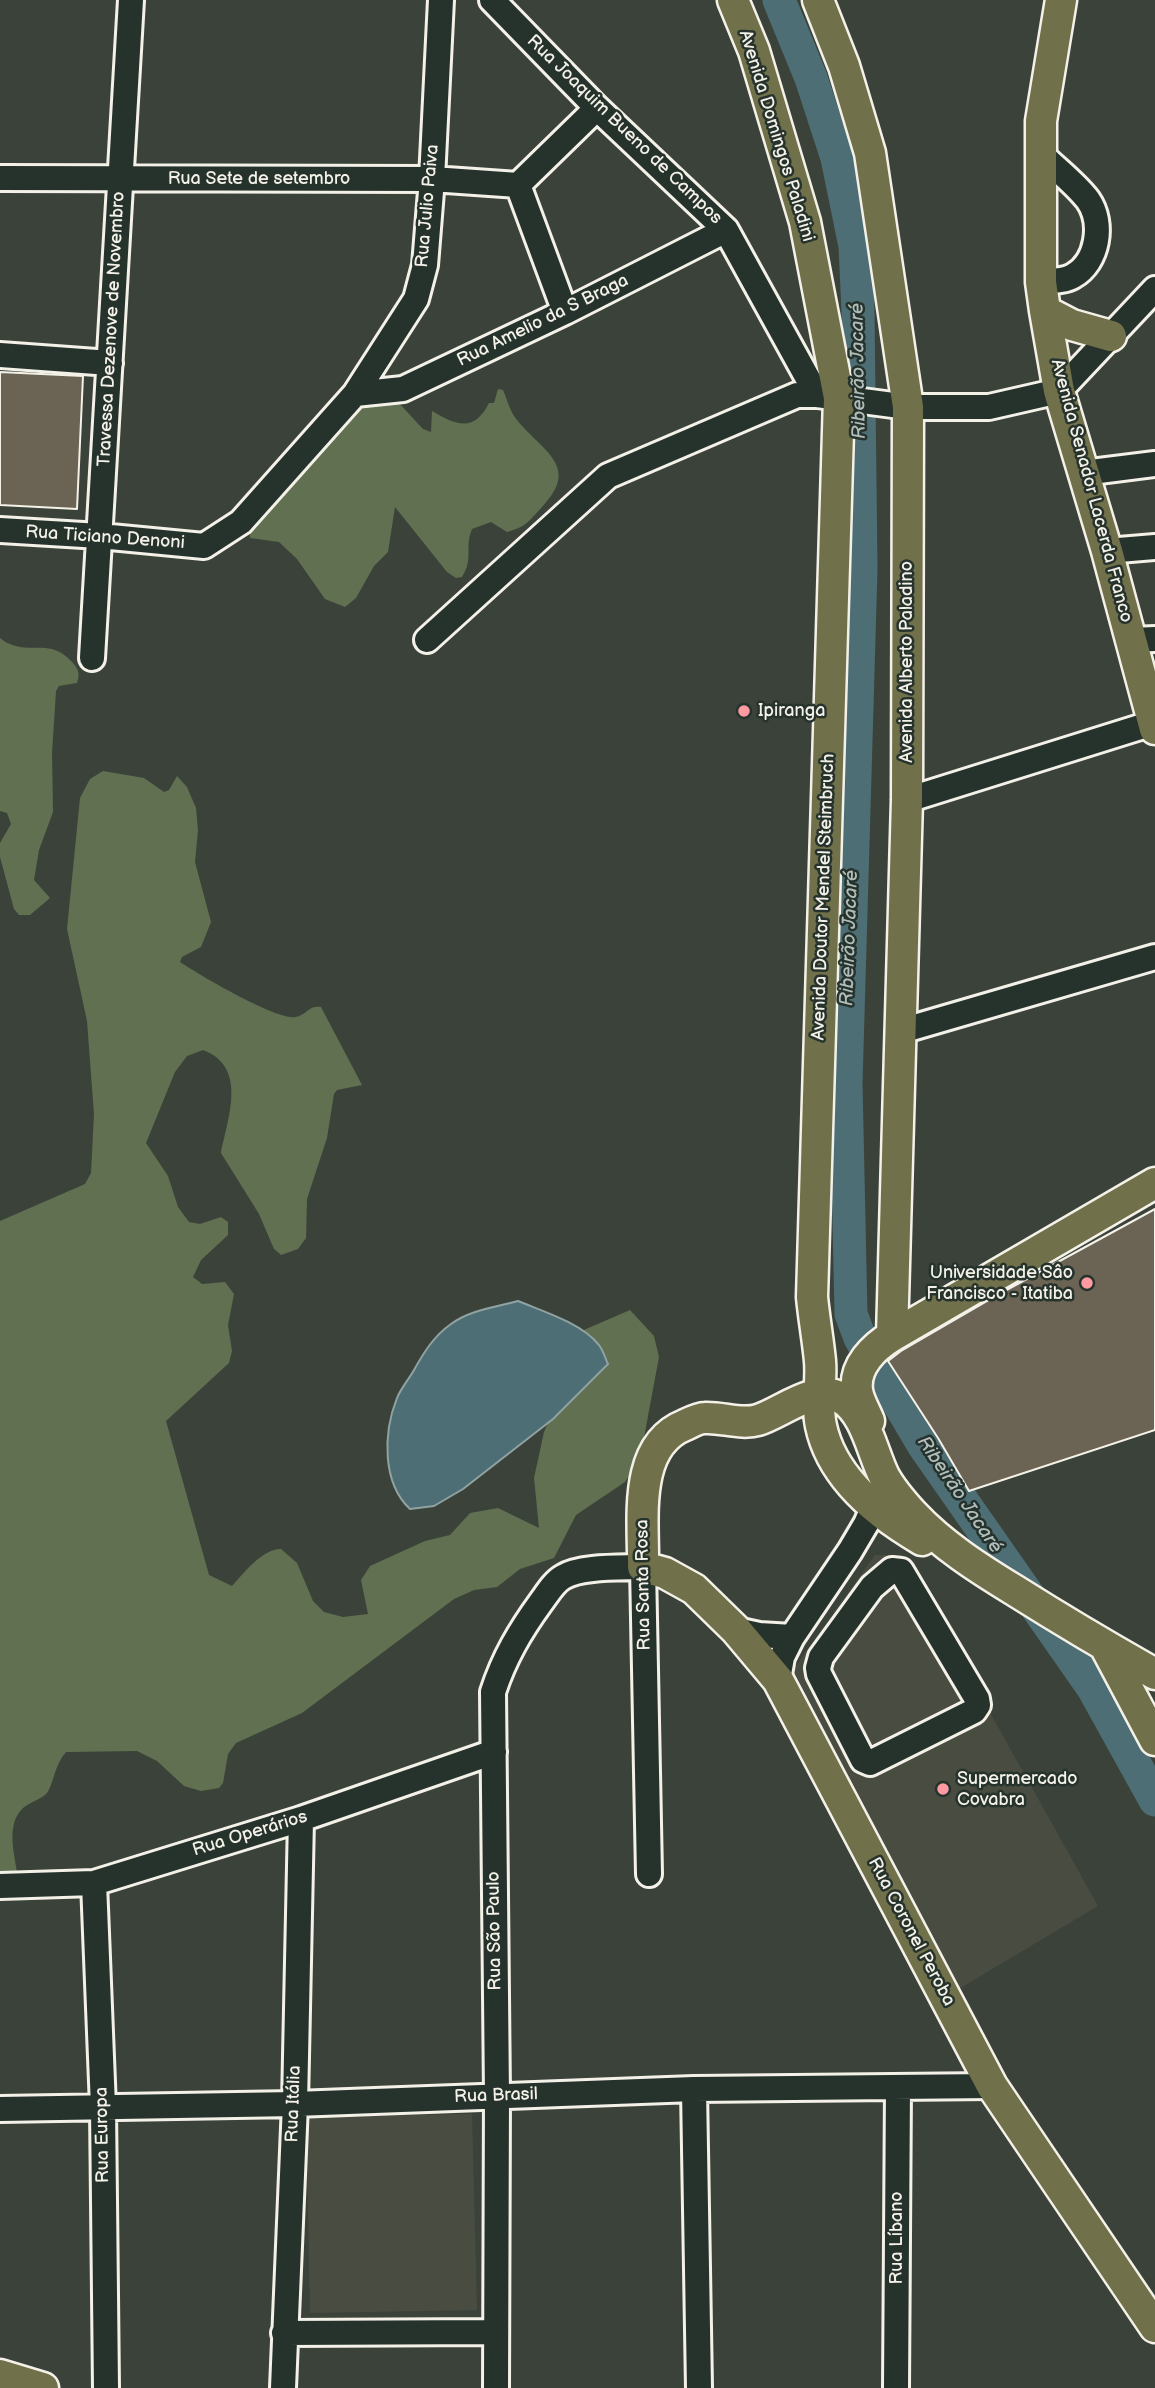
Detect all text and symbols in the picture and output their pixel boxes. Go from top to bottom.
street label: Avenida Domingos Paladini [734,28,818,244]
street label: Rua Joaquim Bueno de Campos [522,31,726,229]
street label: Rua Julio Paiva [412,144,444,268]
street label: Rua Sete de setembro [168,168,350,190]
street label: Travessa Dezenove de Novembro [94,191,130,467]
street label: Rua Amelio da S Braga [454,270,632,372]
water label: Ribeirão Jacaré [846,303,872,439]
street label: Avenida Senador Lacerda Franco [1045,357,1137,625]
street label: Rua Ticiano Denoni [25,522,185,554]
street label: Avenida Alberto Paladino [896,561,918,763]
place label: Ipiranga [758,700,825,722]
marker: Ipiranga [736,703,752,719]
street label: Avenida Doutor Mendel Steimbruch [808,753,840,1041]
water label: Ribeirão Jacaré [836,870,864,1006]
place label: Universidade Sâo Francisco - Itatiba [926,1262,1073,1304]
marker: Universidade Sâo Francisco - Itatiba [1079,1275,1095,1291]
water label: Ribeirão Jacaré [911,1432,1007,1558]
street label: Rua Santa Rosa [632,1519,656,1651]
place label: Supermercado Covabra [957,1768,1078,1810]
marker: Supermercado Covabra [935,1781,951,1797]
street label: Rua Operários [190,1806,310,1862]
street label: Rua Coronel Peroba [863,1854,959,2010]
street label: Rua São Paulo [483,1871,507,1991]
street label: Rua Itália [282,2065,306,2143]
street label: Rua Brasil [454,2084,538,2108]
street label: Rua Europa [91,2087,115,2183]
street label: Rua Líbano [886,2191,908,2285]

